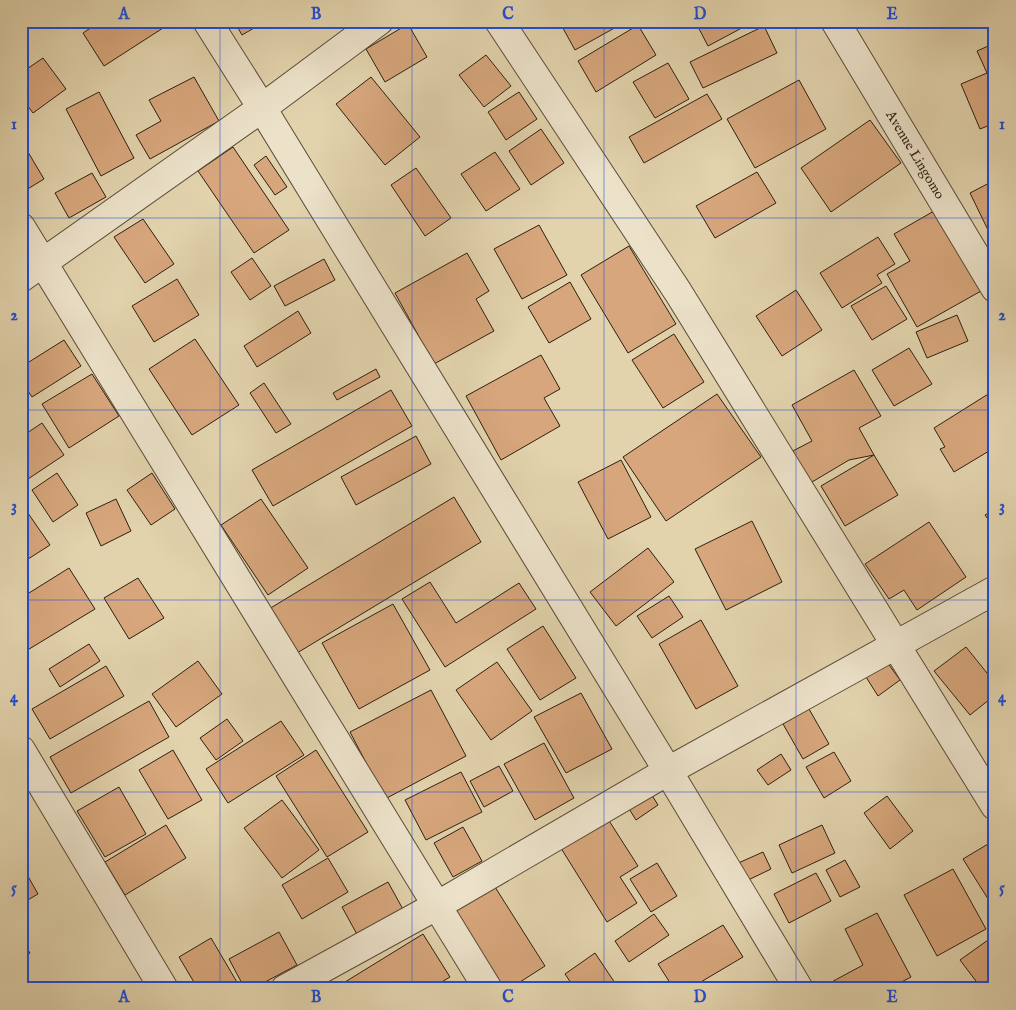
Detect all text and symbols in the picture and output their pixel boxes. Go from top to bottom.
text: A [118,5,131,25]
text: B [311,5,322,25]
text: C [502,5,514,25]
text: D [694,5,707,25]
text: E [886,5,898,25]
street label: Avenue Lingomo [881,106,949,203]
text: 1 [11,115,17,135]
text: 1 [999,115,1005,135]
text: 2 [10,306,18,326]
text: 2 [998,306,1006,326]
text: 3 [11,497,17,517]
text: 3 [999,497,1005,517]
text: 4 [10,688,19,708]
text: 4 [998,688,1007,708]
text: 5 [11,879,17,899]
text: 5 [999,879,1005,899]
text: A [118,988,131,1008]
text: B [311,988,322,1008]
text: C [502,988,514,1008]
text: D [694,988,707,1008]
text: E [886,988,898,1008]

